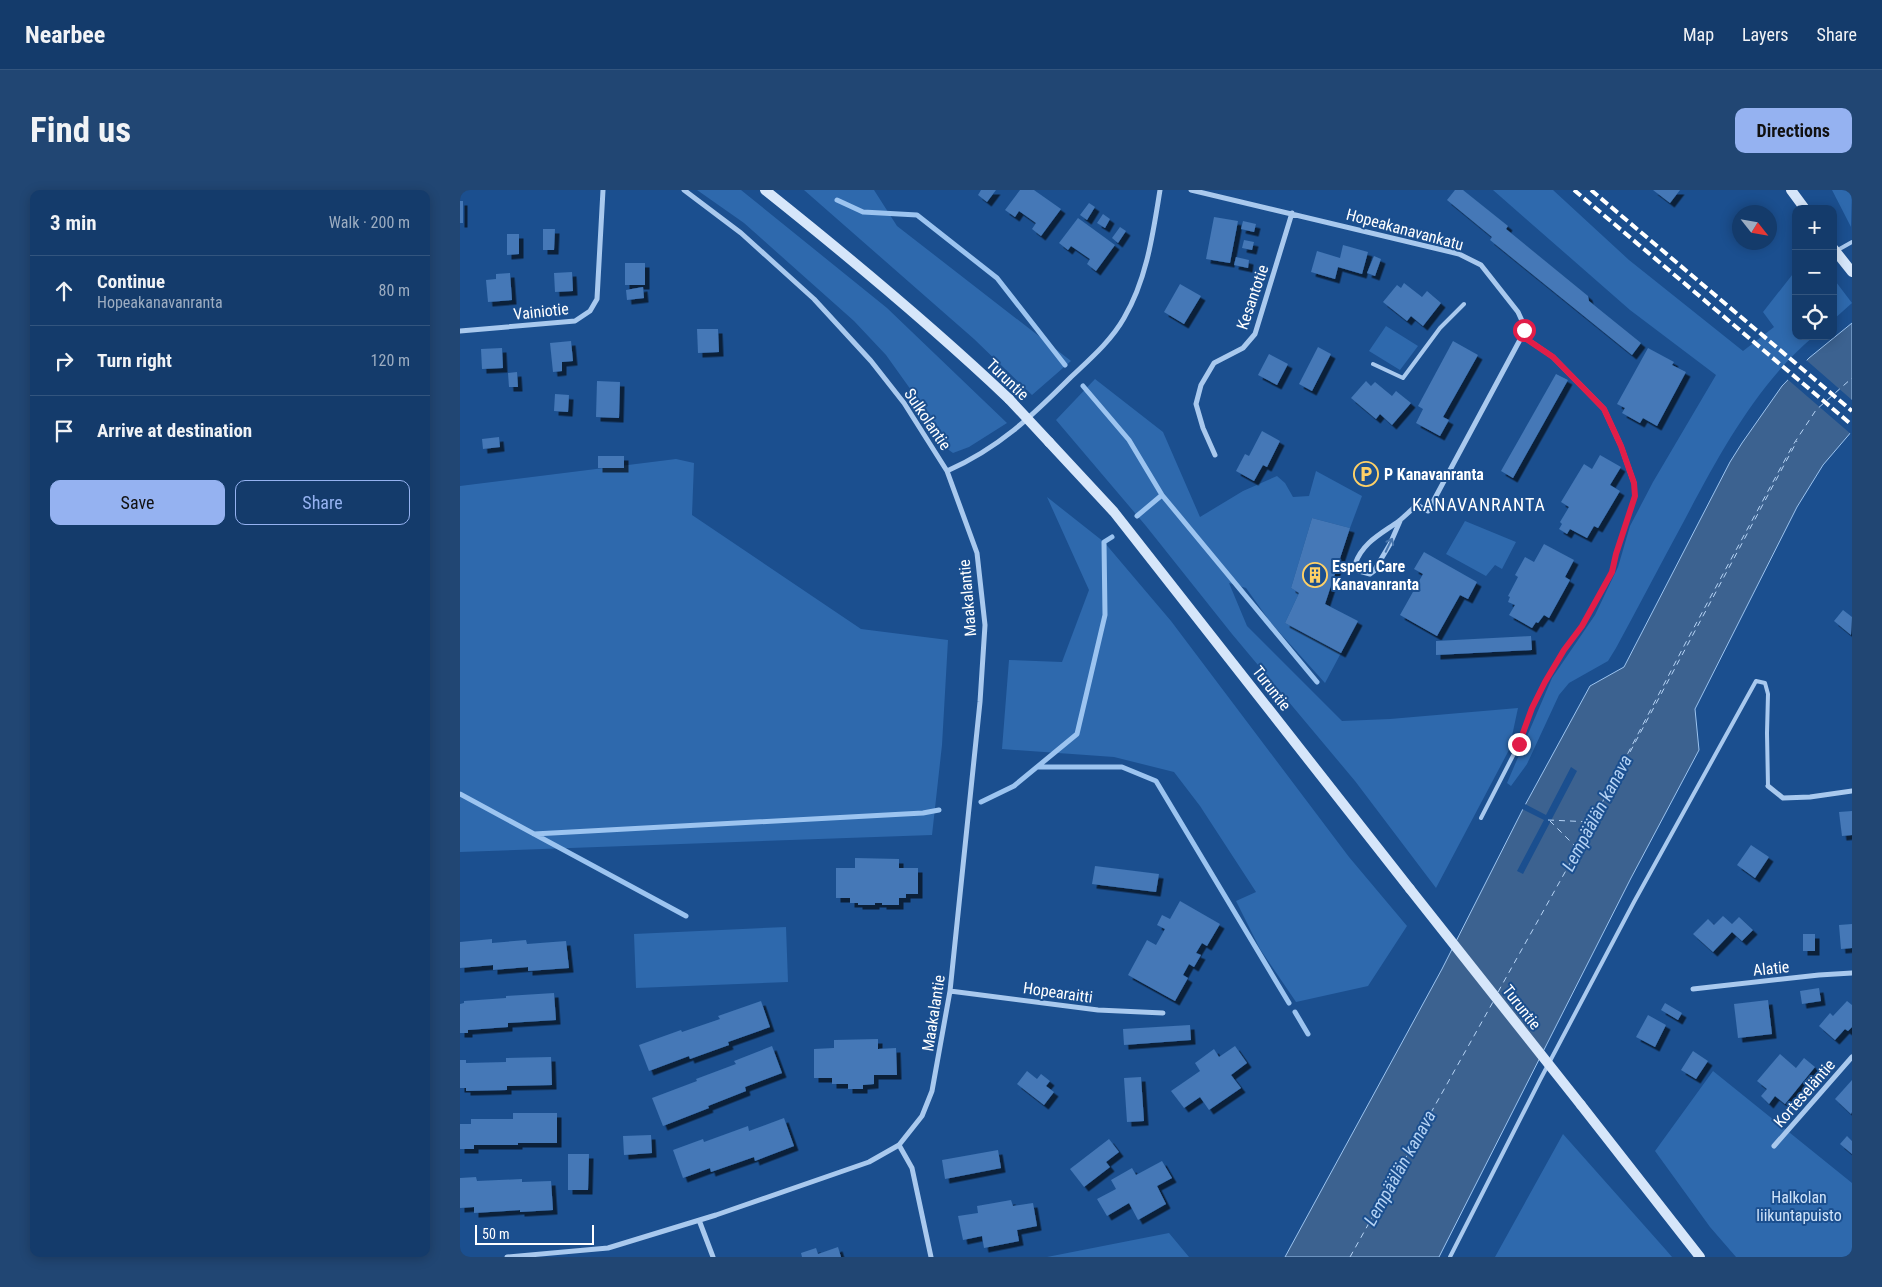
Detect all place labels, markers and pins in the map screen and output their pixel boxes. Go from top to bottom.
parking icon: P Kanavanranta [1353,461,1379,487]
place label: P Kanavanranta [1384,465,1484,484]
place label: Esperi Care Kanavanranta [1332,557,1420,594]
building icon: Esperi Care Kanavanranta [1302,562,1328,588]

